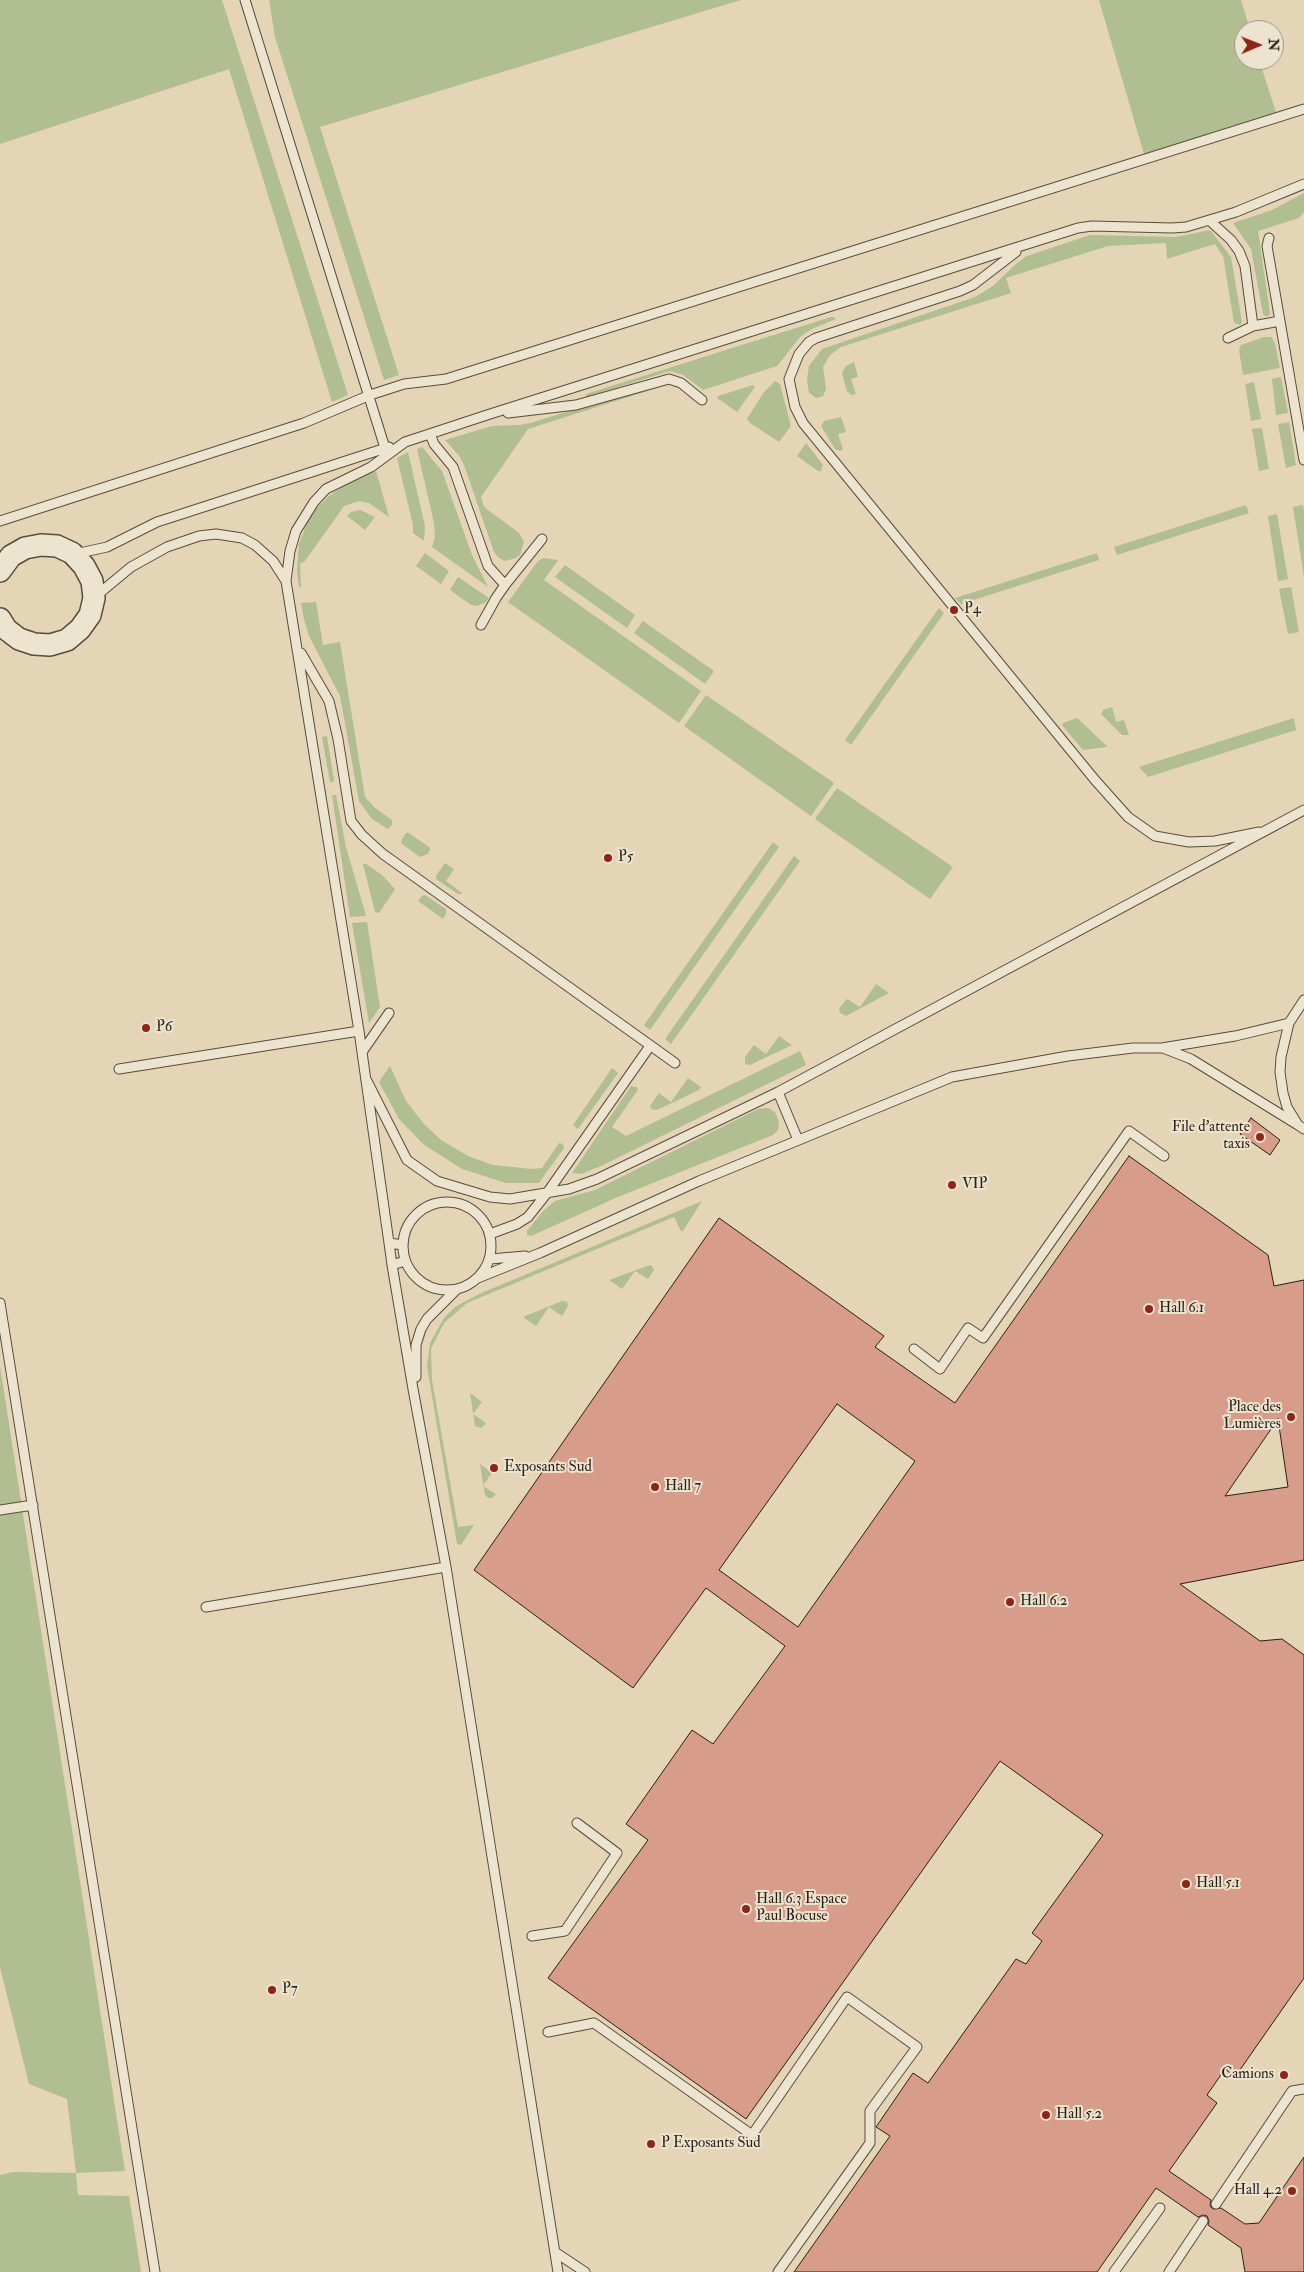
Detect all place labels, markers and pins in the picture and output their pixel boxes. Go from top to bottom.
place label: P4 [964,601,981,619]
marker: P4 [948,604,960,616]
place label: P5 [618,849,633,867]
marker: P5 [602,852,614,864]
place label: P6 [156,1019,172,1037]
marker: P6 [140,1022,152,1034]
place label: File d'attente taxis [1172,1119,1250,1154]
marker: File d'attente taxis [1254,1131,1266,1143]
place label: VIP [962,1176,987,1194]
marker: VIP [946,1179,958,1191]
place label: Hall 6.1 [1159,1300,1204,1318]
marker: Hall 6.1 [1143,1303,1155,1315]
place label: Place des Lumières [1224,1399,1281,1434]
marker: Place des Lumières [1285,1411,1297,1423]
place label: Exposants Sud [504,1459,592,1477]
marker: Exposants Sud [488,1462,500,1474]
place label: Hall 7 [665,1478,701,1496]
marker: Hall 7 [649,1481,661,1493]
place label: Hall 6.2 [1020,1593,1067,1611]
marker: Hall 6.2 [1004,1596,1016,1608]
place label: Hall 5.1 [1196,1875,1240,1893]
marker: Hall 5.1 [1180,1878,1192,1890]
place label: Hall 6.3 Espace Paul Bocuse [756,1891,847,1926]
marker: Hall 6.3 Espace Paul Bocuse [740,1903,752,1915]
place label: P7 [282,1981,298,1999]
marker: P7 [266,1984,278,1996]
place label: Camions [1221,2066,1274,2084]
marker: Camions [1278,2069,1290,2081]
place label: Hall 5.2 [1056,2106,1102,2124]
marker: Hall 5.2 [1040,2109,1052,2121]
place label: P Exposants Sud [661,2135,761,2153]
marker: P Exposants Sud [645,2138,657,2150]
place label: Hall 4.2 [1234,2182,1282,2200]
marker: Hall 4.2 [1286,2185,1298,2197]

